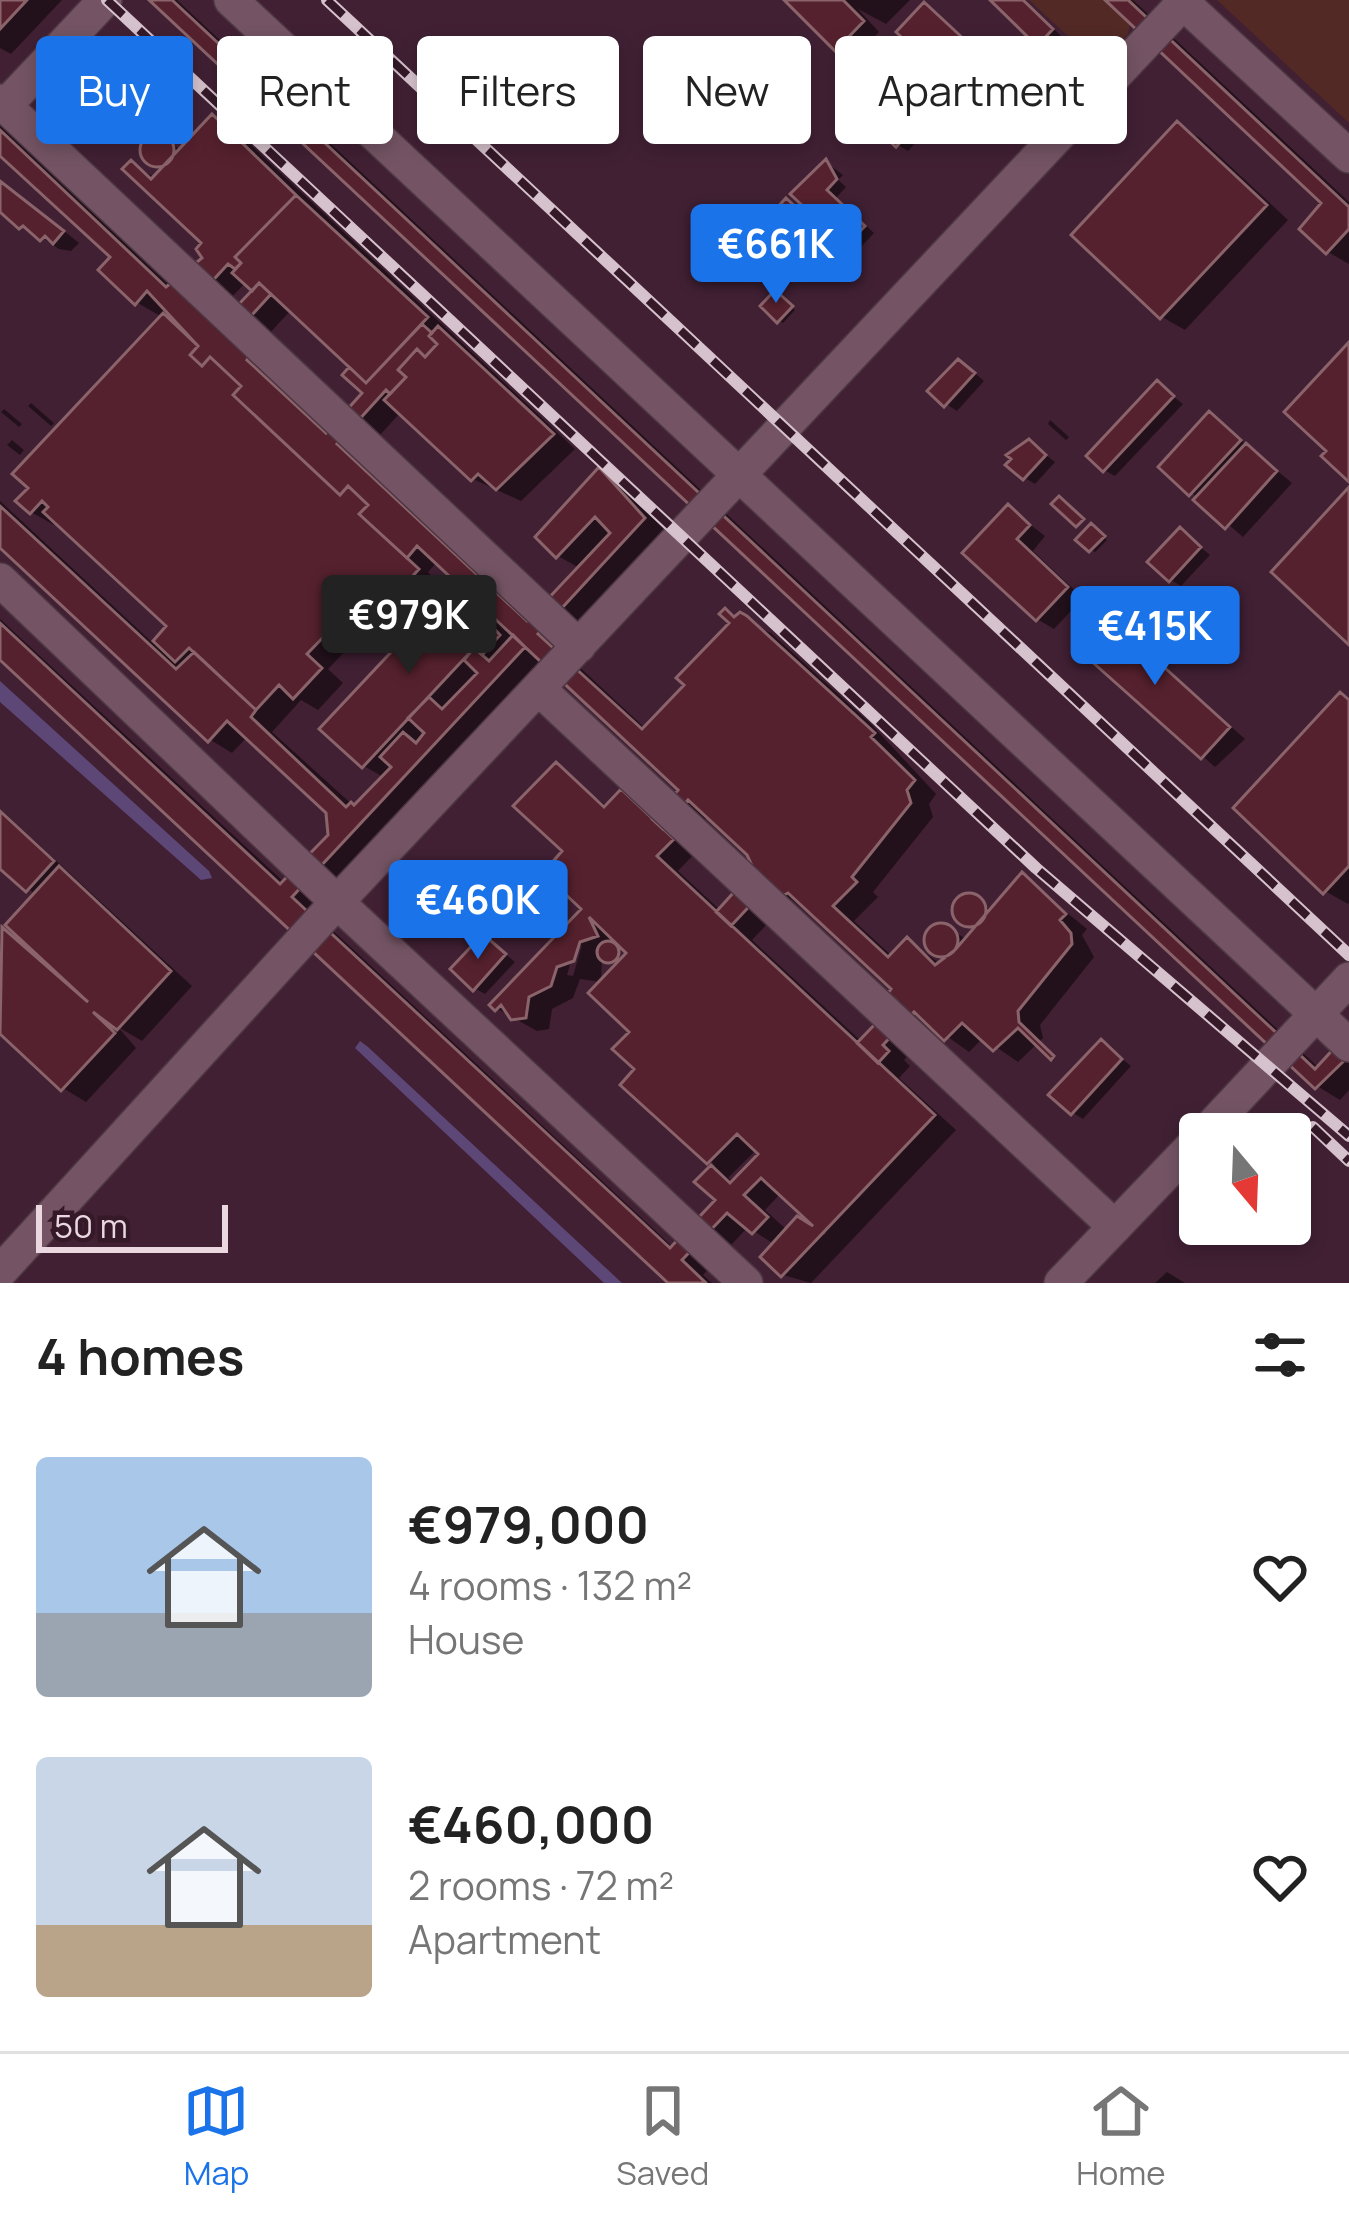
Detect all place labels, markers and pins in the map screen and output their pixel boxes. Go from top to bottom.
pin: €661K [692,204,860,306]
pin: €979K [325,575,493,677]
pin: €415K [1071,586,1239,688]
pin: €460K [394,860,562,962]

